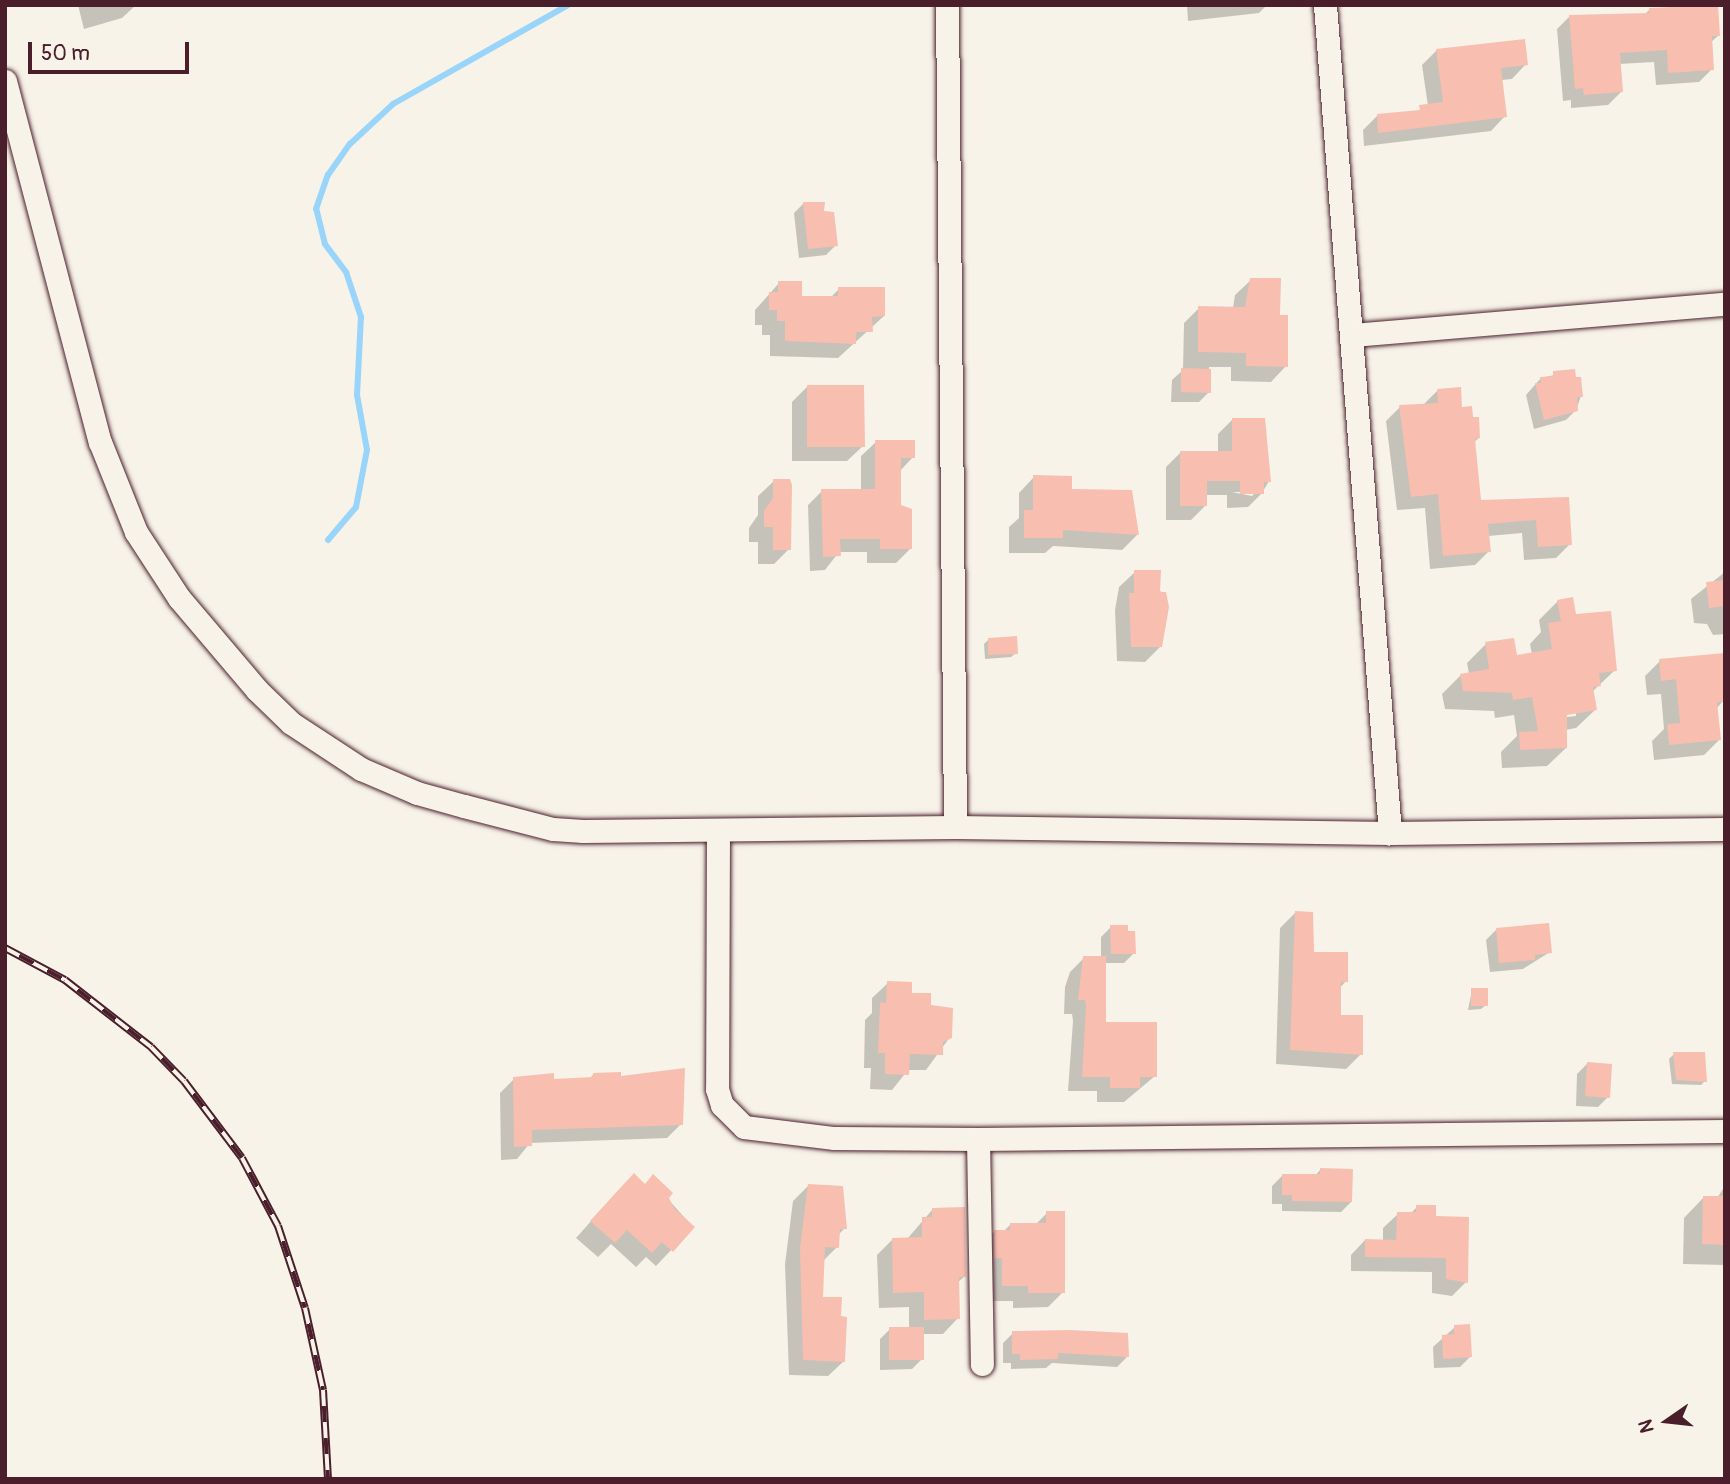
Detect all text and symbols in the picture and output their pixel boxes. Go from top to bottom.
scale bar [32,28,192,72]
text: 50 m [41,40,90,67]
north arrow [1632,1386,1702,1456]
text: N [1633,1417,1660,1435]

